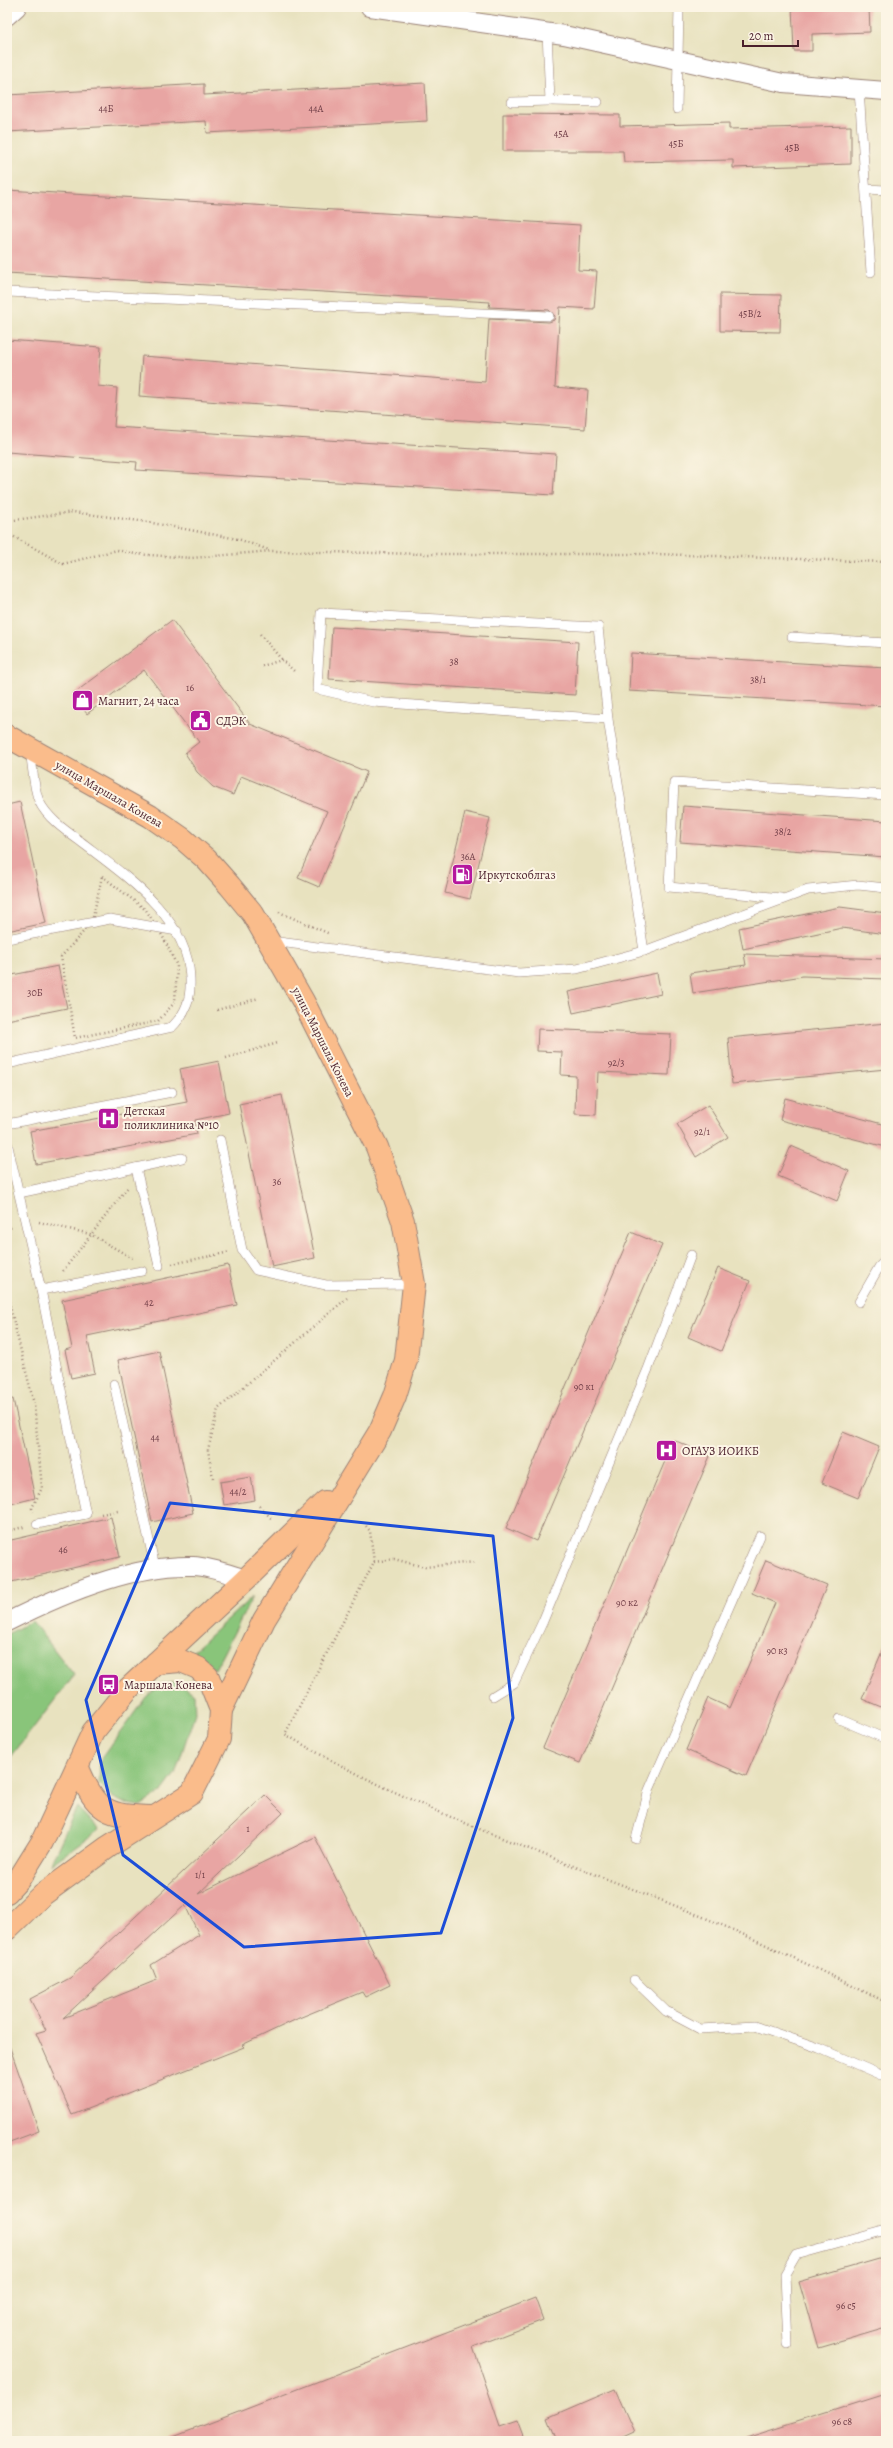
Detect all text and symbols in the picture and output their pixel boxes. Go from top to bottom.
scale bar [743,22,798,48]
text: 20 m [749,28,773,44]
house number: 44Б [98,102,114,115]
house number: 44А [309,102,324,115]
house number: 45А [554,127,568,140]
house number: 45Б [669,137,683,150]
house number: 45В [785,141,799,154]
house number: 45В/2 [739,307,762,320]
house number: 38 [449,655,459,668]
house number: 38/1 [750,673,766,686]
house number: 16 [186,681,194,694]
shop icon: Магнит, 24 часа [70,688,96,714]
place label: Магнит, 24 часа [98,693,179,709]
public building icon: СДЭК [187,708,213,734]
place label: СДЭК [216,713,247,729]
street label: улица Маршала Конева [52,756,166,831]
house number: 38/2 [774,825,792,838]
house number: 36А [461,850,475,863]
fuel station icon: Иркутскоблгаз [450,862,476,888]
place label: Иркутскоблгаз [478,867,556,883]
street label: улица Маршала Конева [288,983,358,1100]
house number: 30Б [27,986,43,999]
house number: 92/3 [608,1056,624,1069]
place label: Детская поликлиника №10 [124,1103,219,1133]
hospital icon: Детская поликлиника №10 [95,1105,121,1131]
house number: 92/1 [694,1125,711,1138]
house number: 36 [273,1175,282,1188]
house number: 42 [144,1296,154,1309]
house number: 90 к1 [574,1380,595,1393]
house number: 44 [150,1431,160,1444]
hospital icon: ОГАУЗ ИОИКБ [653,1438,679,1464]
place label: ОГАУЗ ИОИКБ [682,1443,759,1459]
house number: 44/2 [229,1485,247,1498]
house number: 46 [58,1543,68,1556]
house number: 90 к2 [616,1596,638,1609]
house number: 90 к3 [766,1644,788,1657]
bus stop icon: Маршала Конева [95,1672,121,1698]
place label: Маршала Конева [124,1677,213,1693]
house number: 1 [246,1822,250,1835]
house number: 1/1 [195,1868,206,1881]
house number: 96 с5 [836,2299,856,2312]
house number: 96 с8 [832,2415,852,2428]

